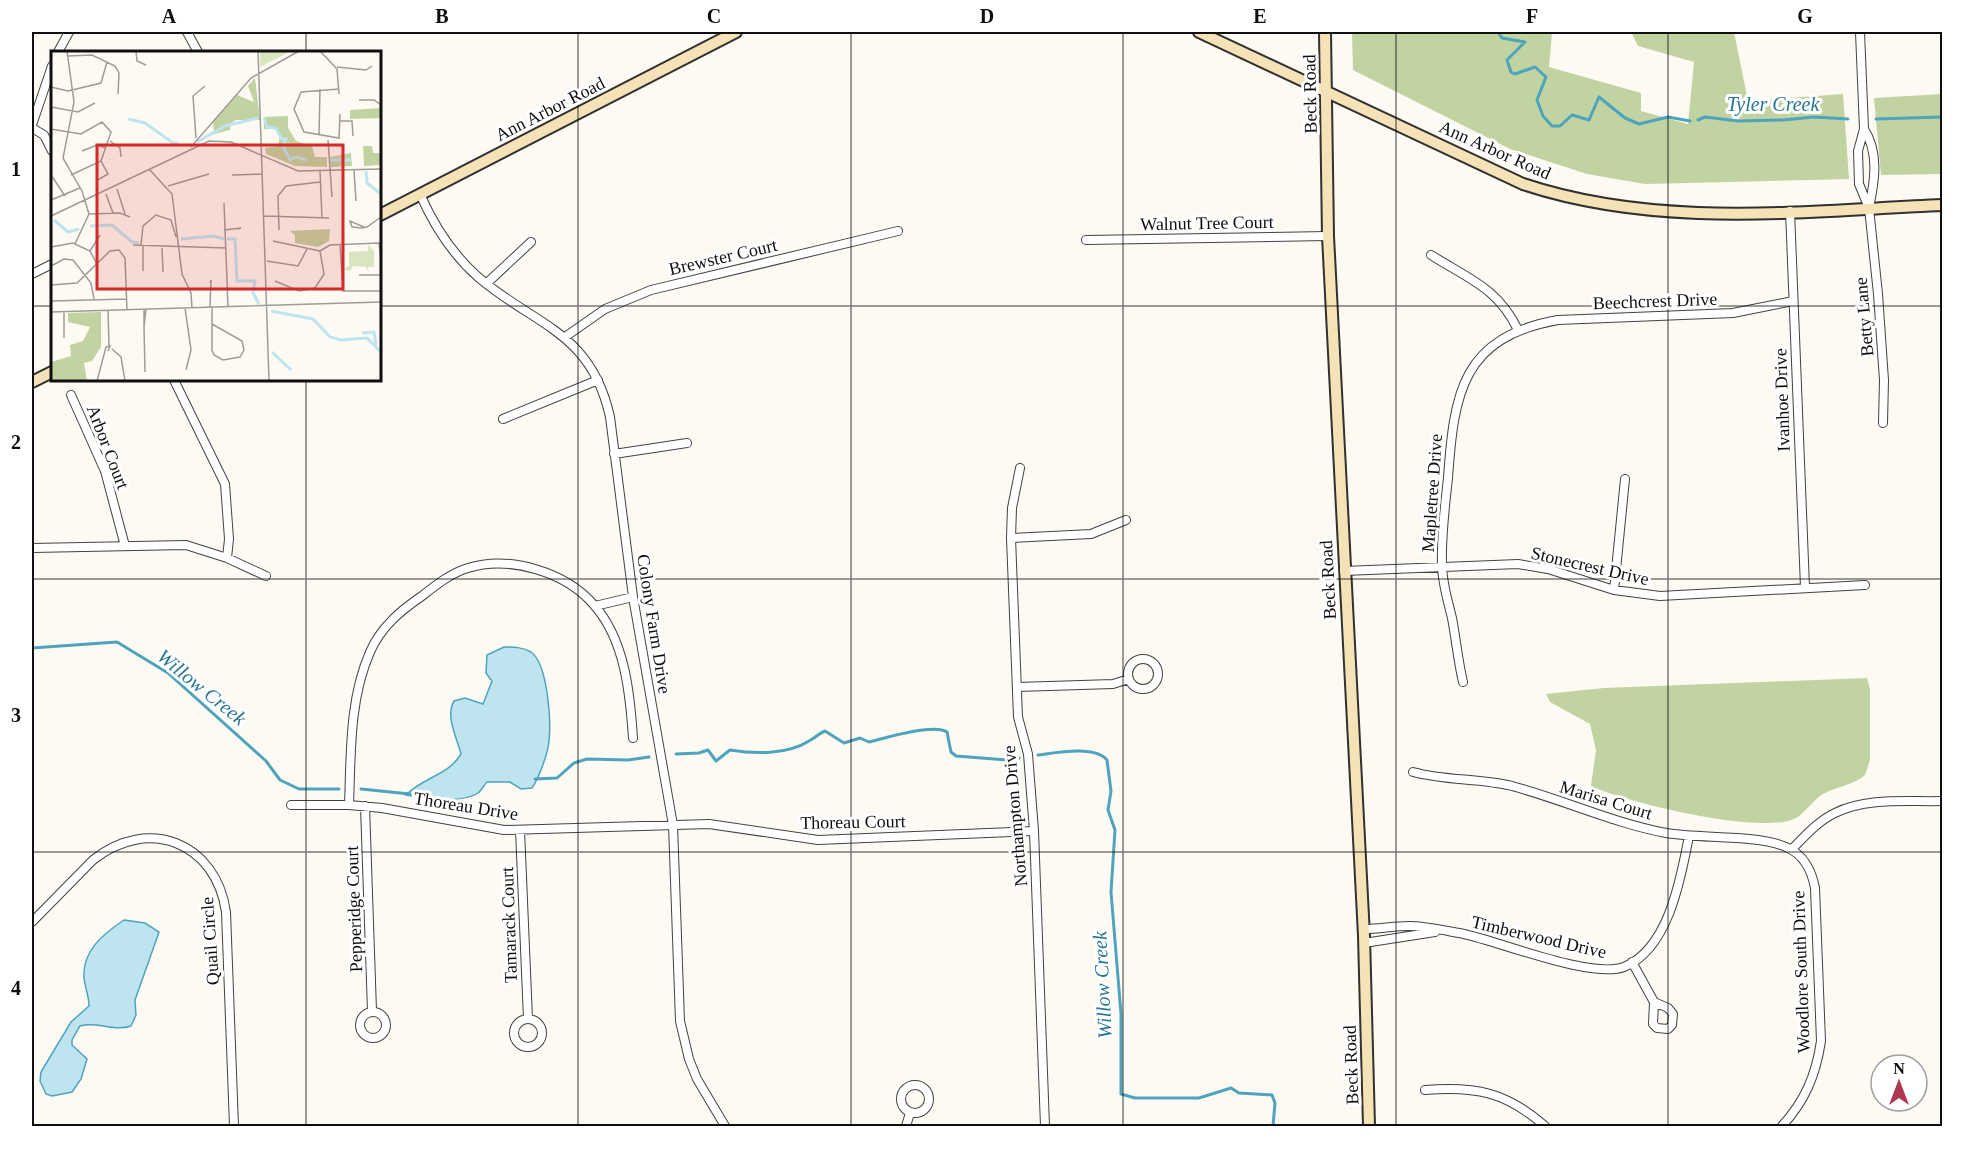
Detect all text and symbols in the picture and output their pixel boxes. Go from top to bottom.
text: A [162,5,177,27]
text: B [435,5,449,27]
text: C [707,5,721,27]
text: D [980,5,994,27]
text: E [1253,5,1267,27]
text: F [1526,5,1538,27]
text: G [1797,5,1813,27]
inset map [51,51,381,381]
street label: Beck Road [1299,54,1321,134]
street label: Ann Arbor Road [492,73,608,145]
water label: Tyler Creek [1727,93,1820,116]
street label: Ann Arbor Road [1436,116,1554,184]
text: 1 [11,158,21,180]
street label: Walnut Tree Court [1140,212,1274,234]
street label: Brewster Court [667,235,779,279]
street label: Betty Lane [1851,277,1877,357]
street label: Beechcrest Drive [1592,289,1718,313]
street label: Ivanhoe Drive [1770,348,1794,452]
street label: Arbor Court [83,402,133,492]
text: 2 [11,431,21,453]
street label: Mapletree Drive [1418,433,1446,553]
street label: Beck Road [1316,540,1340,620]
street label: Stonecrest Drive [1529,543,1651,589]
street label: Colony Farm Drive [633,553,675,695]
water label: Willow Creek [153,645,252,730]
text: 3 [11,704,21,726]
street label: Northampton Drive [999,745,1031,887]
street label: Marisa Court [1557,776,1655,824]
street label: Thoreau Drive [412,788,520,824]
street label: Thoreau Court [800,811,906,833]
street label: Pepperidge Court [342,845,366,973]
street label: Tamarack Court [497,867,521,983]
street label: Woodlore South Drive [1788,890,1814,1054]
street label: Quail Circle [197,896,223,986]
street label: Timberwood Drive [1470,912,1608,962]
water label: Willow Creek [1088,930,1116,1039]
text: 4 [11,977,21,999]
street label: Beck Road [1340,1025,1362,1105]
north arrow [1869,1053,1929,1113]
text: N [1893,1060,1905,1077]

